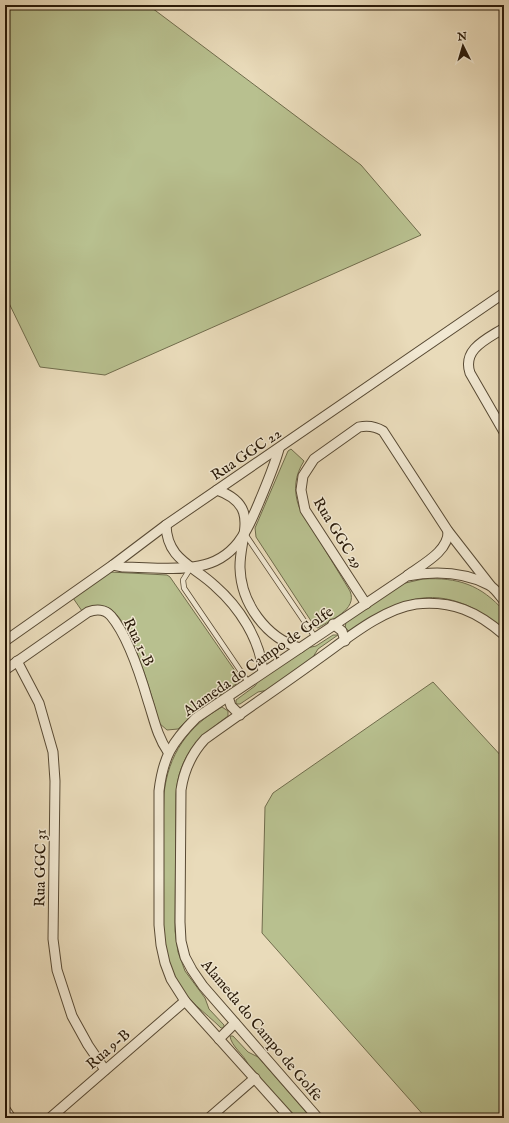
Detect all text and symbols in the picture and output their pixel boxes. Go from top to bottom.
north arrow [443,26,483,66]
text: N [456,30,468,45]
street label: Rua GGC 22 [207,424,285,485]
street label: Rua GGC 29 [309,494,366,573]
street label: Alameda do Campo de Golfe [179,602,337,721]
street label: Rua 1-B [119,615,158,670]
street label: Rua GGC 31 [30,829,51,907]
street label: Alameda do Campo de Golfe [196,955,327,1105]
street label: Rua 9-B [82,1025,134,1074]

